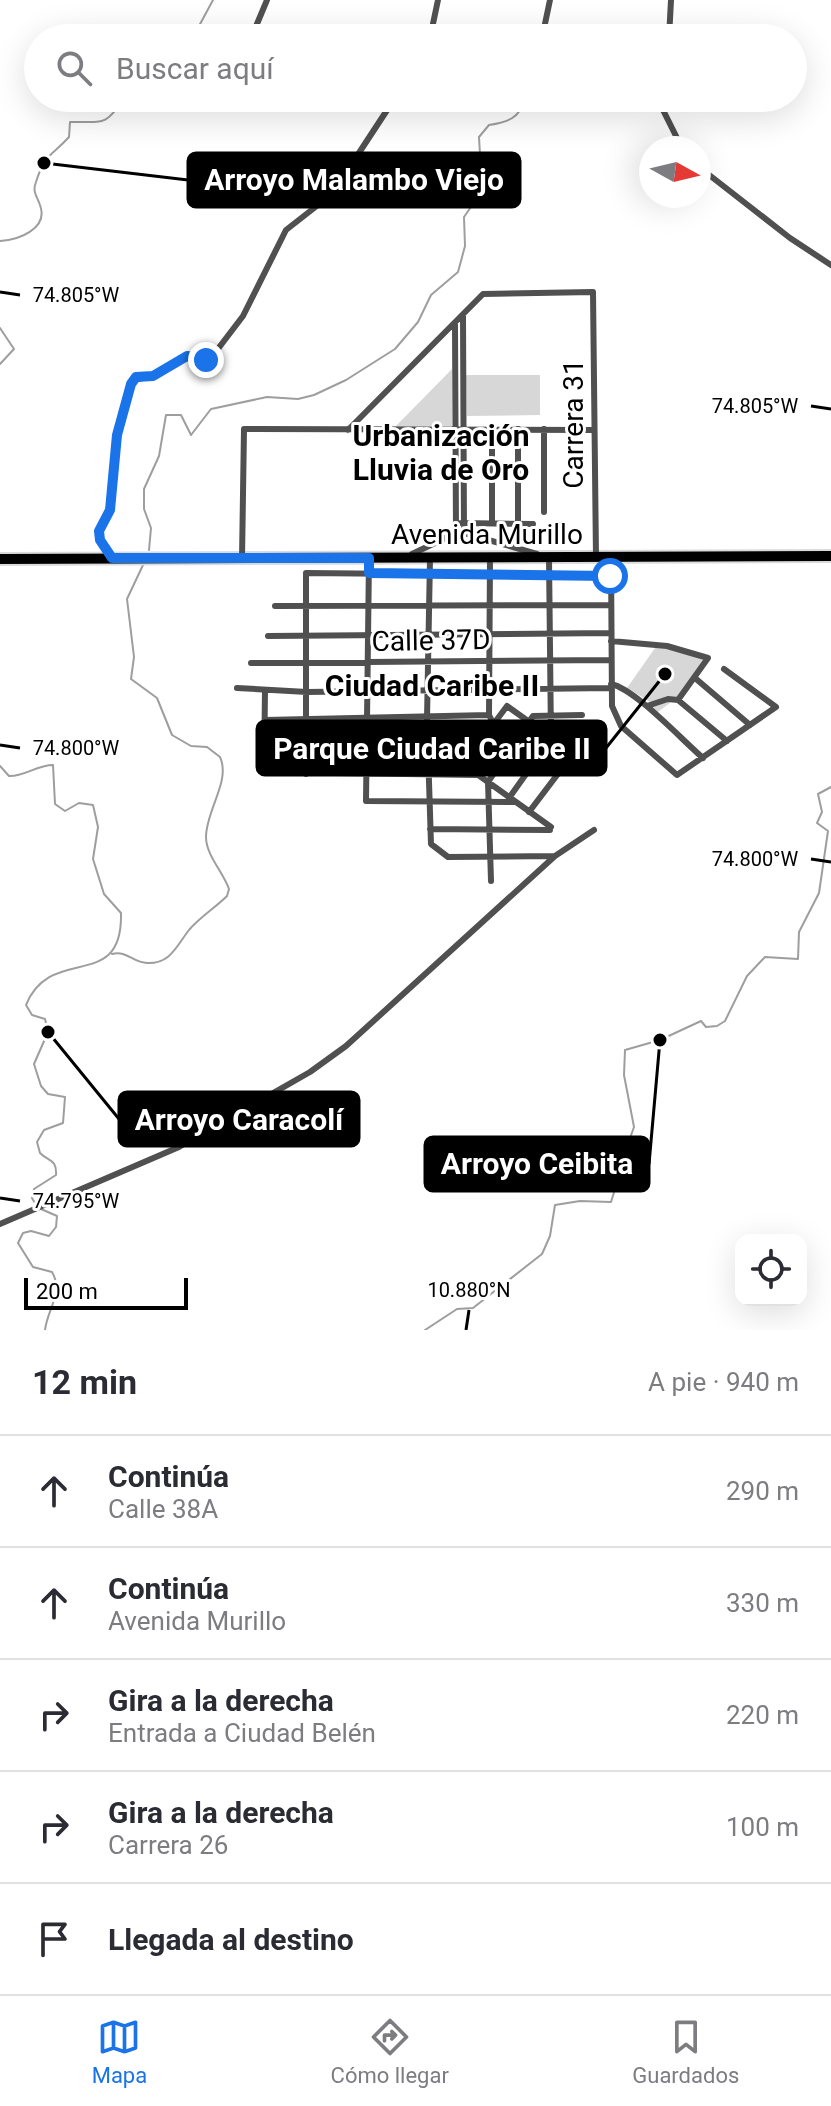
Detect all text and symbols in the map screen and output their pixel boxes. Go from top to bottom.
search box [24,24,807,112]
icon: search [52,46,96,90]
text: Buscar aquí [116,51,274,86]
north arrow [639,136,711,208]
callout: Arroyo Malambo Viejo [188,153,520,207]
text: Arroyo Malambo Viejo [204,162,504,197]
text: 74.805°W [33,283,120,307]
route end [188,342,224,378]
street label: Carrera 31 [557,359,590,489]
text: 74.805°W [712,394,799,418]
district label: Urbanización Lluvia de Oro [352,418,530,487]
street label: Avenida Murillo [391,518,583,551]
route start [592,558,628,594]
street label: Calle 37D [371,623,491,658]
district label: Ciudad Caribe II [325,668,539,703]
callout: Parque Ciudad Caribe II [257,721,606,775]
text: Parque Ciudad Caribe II [273,731,591,766]
text: 74.800°W [33,736,120,760]
text: 74.800°W [712,847,799,871]
callout: Arroyo Caracolí [119,1092,359,1146]
text: Arroyo Caracolí [135,1102,345,1137]
callout: Arroyo Ceibita [425,1137,649,1191]
text: Arroyo Ceibita [441,1146,633,1181]
text: 74.795°W [33,1189,120,1213]
map controls [735,1234,807,1306]
button: locate [735,1234,807,1306]
scale bar [24,1274,188,1310]
text: 10.880°N [427,1278,511,1302]
text: 200 m [36,1279,98,1304]
text: 12 min [32,1362,137,1402]
text: A pie · 940 m [648,1367,799,1397]
text: Continúa [108,1459,229,1494]
icon: ahead [32,1469,76,1513]
text: 290 m [726,1476,799,1506]
text: Calle 38A [108,1494,218,1524]
text: Continúa [108,1571,229,1606]
icon: ahead [32,1581,76,1625]
text: 330 m [726,1588,799,1618]
text: Avenida Murillo [108,1606,286,1636]
text: Gira a la derecha [108,1683,334,1718]
icon: right [32,1693,76,1737]
text: 220 m [726,1700,799,1730]
text: Entrada a Ciudad Belén [108,1718,376,1748]
text: Gira a la derecha [108,1795,334,1830]
icon: right [32,1805,76,1849]
text: 100 m [726,1812,799,1842]
text: Carrera 26 [108,1830,228,1860]
icon: arrive [32,1917,76,1961]
text: Llegada al destino [108,1922,354,1957]
tab: Mapa [92,2015,147,2088]
tab: Cómo llegar [331,2015,449,2088]
tab: Guardados [632,2015,739,2088]

